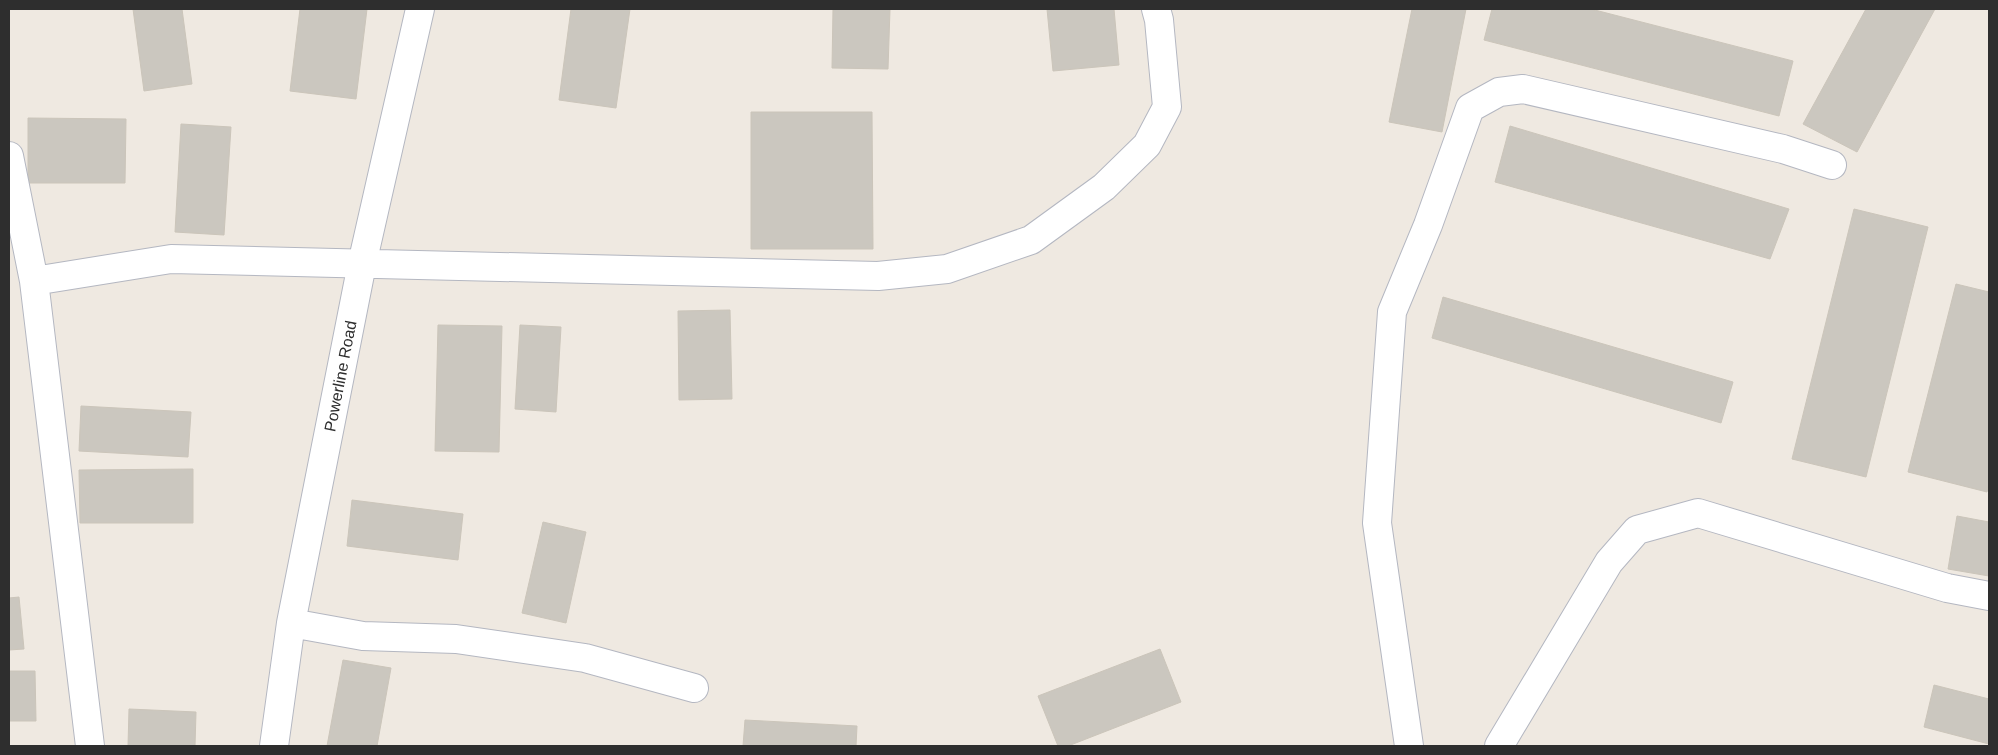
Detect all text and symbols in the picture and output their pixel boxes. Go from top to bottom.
street label: Powerline Road [321,319,360,433]

